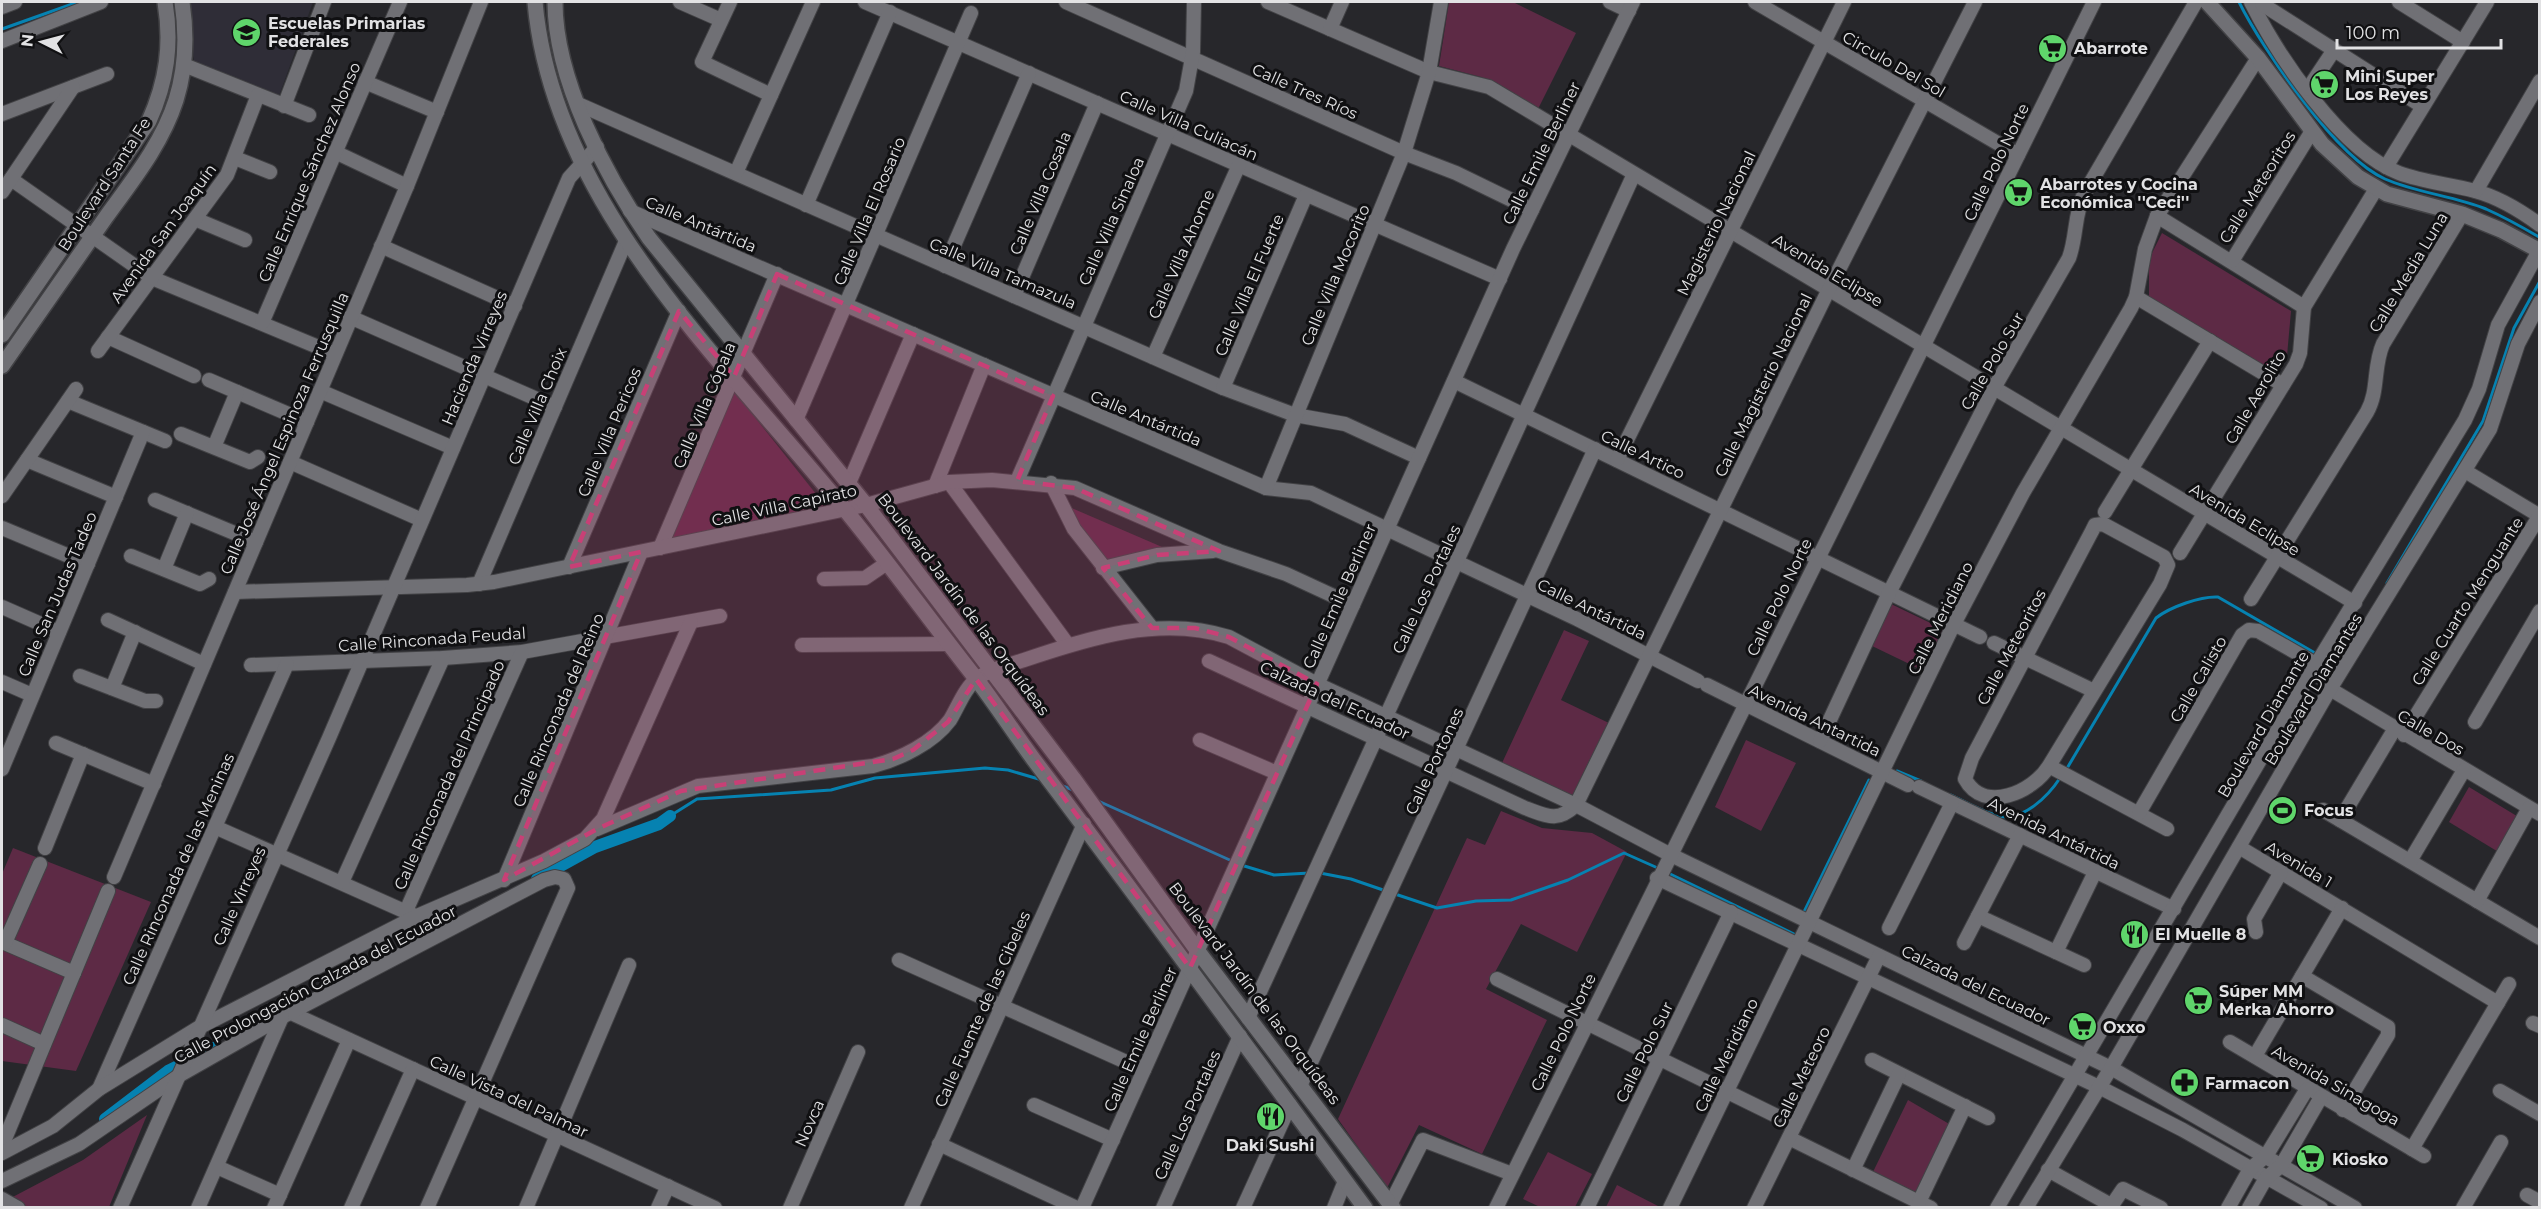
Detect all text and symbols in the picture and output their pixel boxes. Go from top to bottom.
north arrow [12,12,72,72]
scale bar [2337,12,2500,50]
place label: Escuelas Primarias Federales [268,14,426,51]
school or university icon: Escuelas Primarias Federales [231,16,263,48]
text: 100 m [2346,22,2400,44]
street label: Circulo Del Sol [1839,27,1949,102]
supermarket icon: Abarrote [2037,32,2069,64]
text: N [17,33,38,48]
place label: Abarrote [2073,39,2148,58]
street label: Calle Enrique Sánchez Alonso [254,59,364,285]
street label: Calle Tres Ríos [1249,60,1361,123]
place label: Mini Super Los Reyes [2345,67,2435,104]
supermarket icon: Mini Super Los Reyes [2308,69,2340,101]
street label: Calle Emile Berliner [1499,79,1584,228]
street label: Calle Villa Culiacán [1117,86,1261,165]
street label: Calle Polo Norte [1960,100,2033,224]
street label: Boulevard Santa Fe [54,114,155,254]
street label: Calle Villa Cosala [1006,128,1075,258]
street label: Calle Meteoritos [2215,128,2300,247]
street label: Calle Villa El Rosario [830,134,909,288]
street label: Magisterio Nacional [1673,148,1760,299]
street label: Calle Villa Sinaloa [1075,154,1148,288]
street label: Avenida San Joaquín [107,160,220,307]
place label: Abarrotes y Cocina Económica ''Ceci'' [2039,175,2198,212]
supermarket icon: Abarrotes y Cocina Económica ''Ceci'' [2003,177,2035,209]
street label: Calle Villa Ahome [1144,187,1219,322]
street label: Calle Antártida [642,193,759,256]
street label: Calle Villa Mocorito [1297,202,1374,349]
street label: Calle Media Luna [2365,209,2452,336]
street label: Calle Villa El Fuerte [1211,211,1288,359]
street label: Avenida Eclipse [1769,230,1886,311]
street label: Calle Villa Tamazula [926,234,1079,313]
street label: Hacienda Virreyes [438,288,511,428]
street label: Calle José Ángel Espinoza Ferrusquilla [216,289,353,577]
street label: Calle Magisterio Nacional [1711,290,1816,480]
street label: Calle Polo Sur [1957,309,2028,414]
street label: Calle Villa Cópala [669,339,740,471]
street label: Calle Villa Choix [504,344,571,468]
street label: Calle Aerolito [2221,347,2290,448]
street label: Calle Villa Pericos [574,364,645,500]
street label: Calle Antártida [1087,387,1204,450]
street label: Calle Artico [1598,426,1688,483]
street label: Avenida Eclipse [2186,479,2303,560]
street label: Calle Villa Capirato [710,481,858,530]
street label: Boulevard Jardín de las Orquídeas [874,490,1053,719]
street label: Calle San Judas Tadeo [14,509,101,679]
street label: Calle Cuarto Menguante [2408,514,2527,689]
street label: Calle Emile Berliner [1299,521,1380,672]
street label: Calle Los Portales [1388,522,1465,657]
street label: Calle Polo Norte [1743,535,1816,659]
street label: Calle Meridiano [1904,559,1977,678]
street label: Calle Antártida [1534,575,1649,644]
street label: Calle Meteoritos [1973,586,2050,708]
street label: Calle Rinconada del Reino [509,610,608,810]
street label: Boulevard Diamantes [2260,610,2366,768]
street label: Calle Rinconada Feudal [337,623,527,656]
street label: Calle Calisto [2166,633,2231,726]
street label: Boulevard Diamante [2213,647,2313,801]
street label: Calle Rinconada del Principado [390,657,509,893]
street label: Calzada del Ecuador [1257,657,1413,744]
street label: Avenida Antartida [1746,680,1884,761]
street label: Calle Portones [1401,705,1468,818]
street label: Calle Dos [2394,706,2468,759]
street label: Calle Rinconada de las Meninas [119,750,238,988]
street label: Avenida Antártida [1985,793,2123,874]
sports icon: Focus [2267,794,2299,826]
place label: Focus [2304,801,2354,820]
street label: Avenida 1 [2262,837,2336,892]
street label: Calle Virreyes [209,844,270,949]
street label: Boulevard Jardín de las Orquídeas [1165,879,1344,1108]
street label: Calle Prolongación Calzada del Ecuador [171,902,460,1067]
street label: Calle Fuente de las Cibeles [931,908,1034,1110]
restaurant icon: El Muelle 8 [2118,918,2150,950]
place label: El Muelle 8 [2155,925,2246,944]
street label: Calzada del Ecuador [1898,941,2053,1030]
street label: Calle Emile Berliner [1100,964,1181,1115]
street label: Calle Polo Norte [1527,970,1600,1094]
place label: Súper MM Merka Ahorro [2219,982,2334,1019]
supermarket icon: Súper MM Merka Ahorro [2182,984,2214,1016]
street label: Calle Meridiano [1691,995,1762,1115]
street label: Calle Polo Sur [1612,999,1677,1106]
supermarket icon: Oxxo [2066,1011,2098,1043]
place label: Oxxo [2103,1018,2146,1037]
street label: Calle Meteoro [1769,1024,1834,1131]
street label: Avenida Sinagoga [2268,1041,2403,1130]
street label: Calle Los Portales [1150,1047,1225,1183]
street label: Calle Vista del Palmar [426,1051,591,1142]
pharmacy icon: Farmacon [2168,1067,2200,1099]
place label: Farmacon [2205,1074,2289,1093]
street label: Novca [791,1097,828,1150]
restaurant icon: Daki Sushi [1254,1101,1286,1133]
place label: Daki Sushi [1226,1136,1314,1155]
supermarket icon: Kiosko [2295,1143,2327,1175]
place label: Kiosko [2332,1150,2388,1169]

